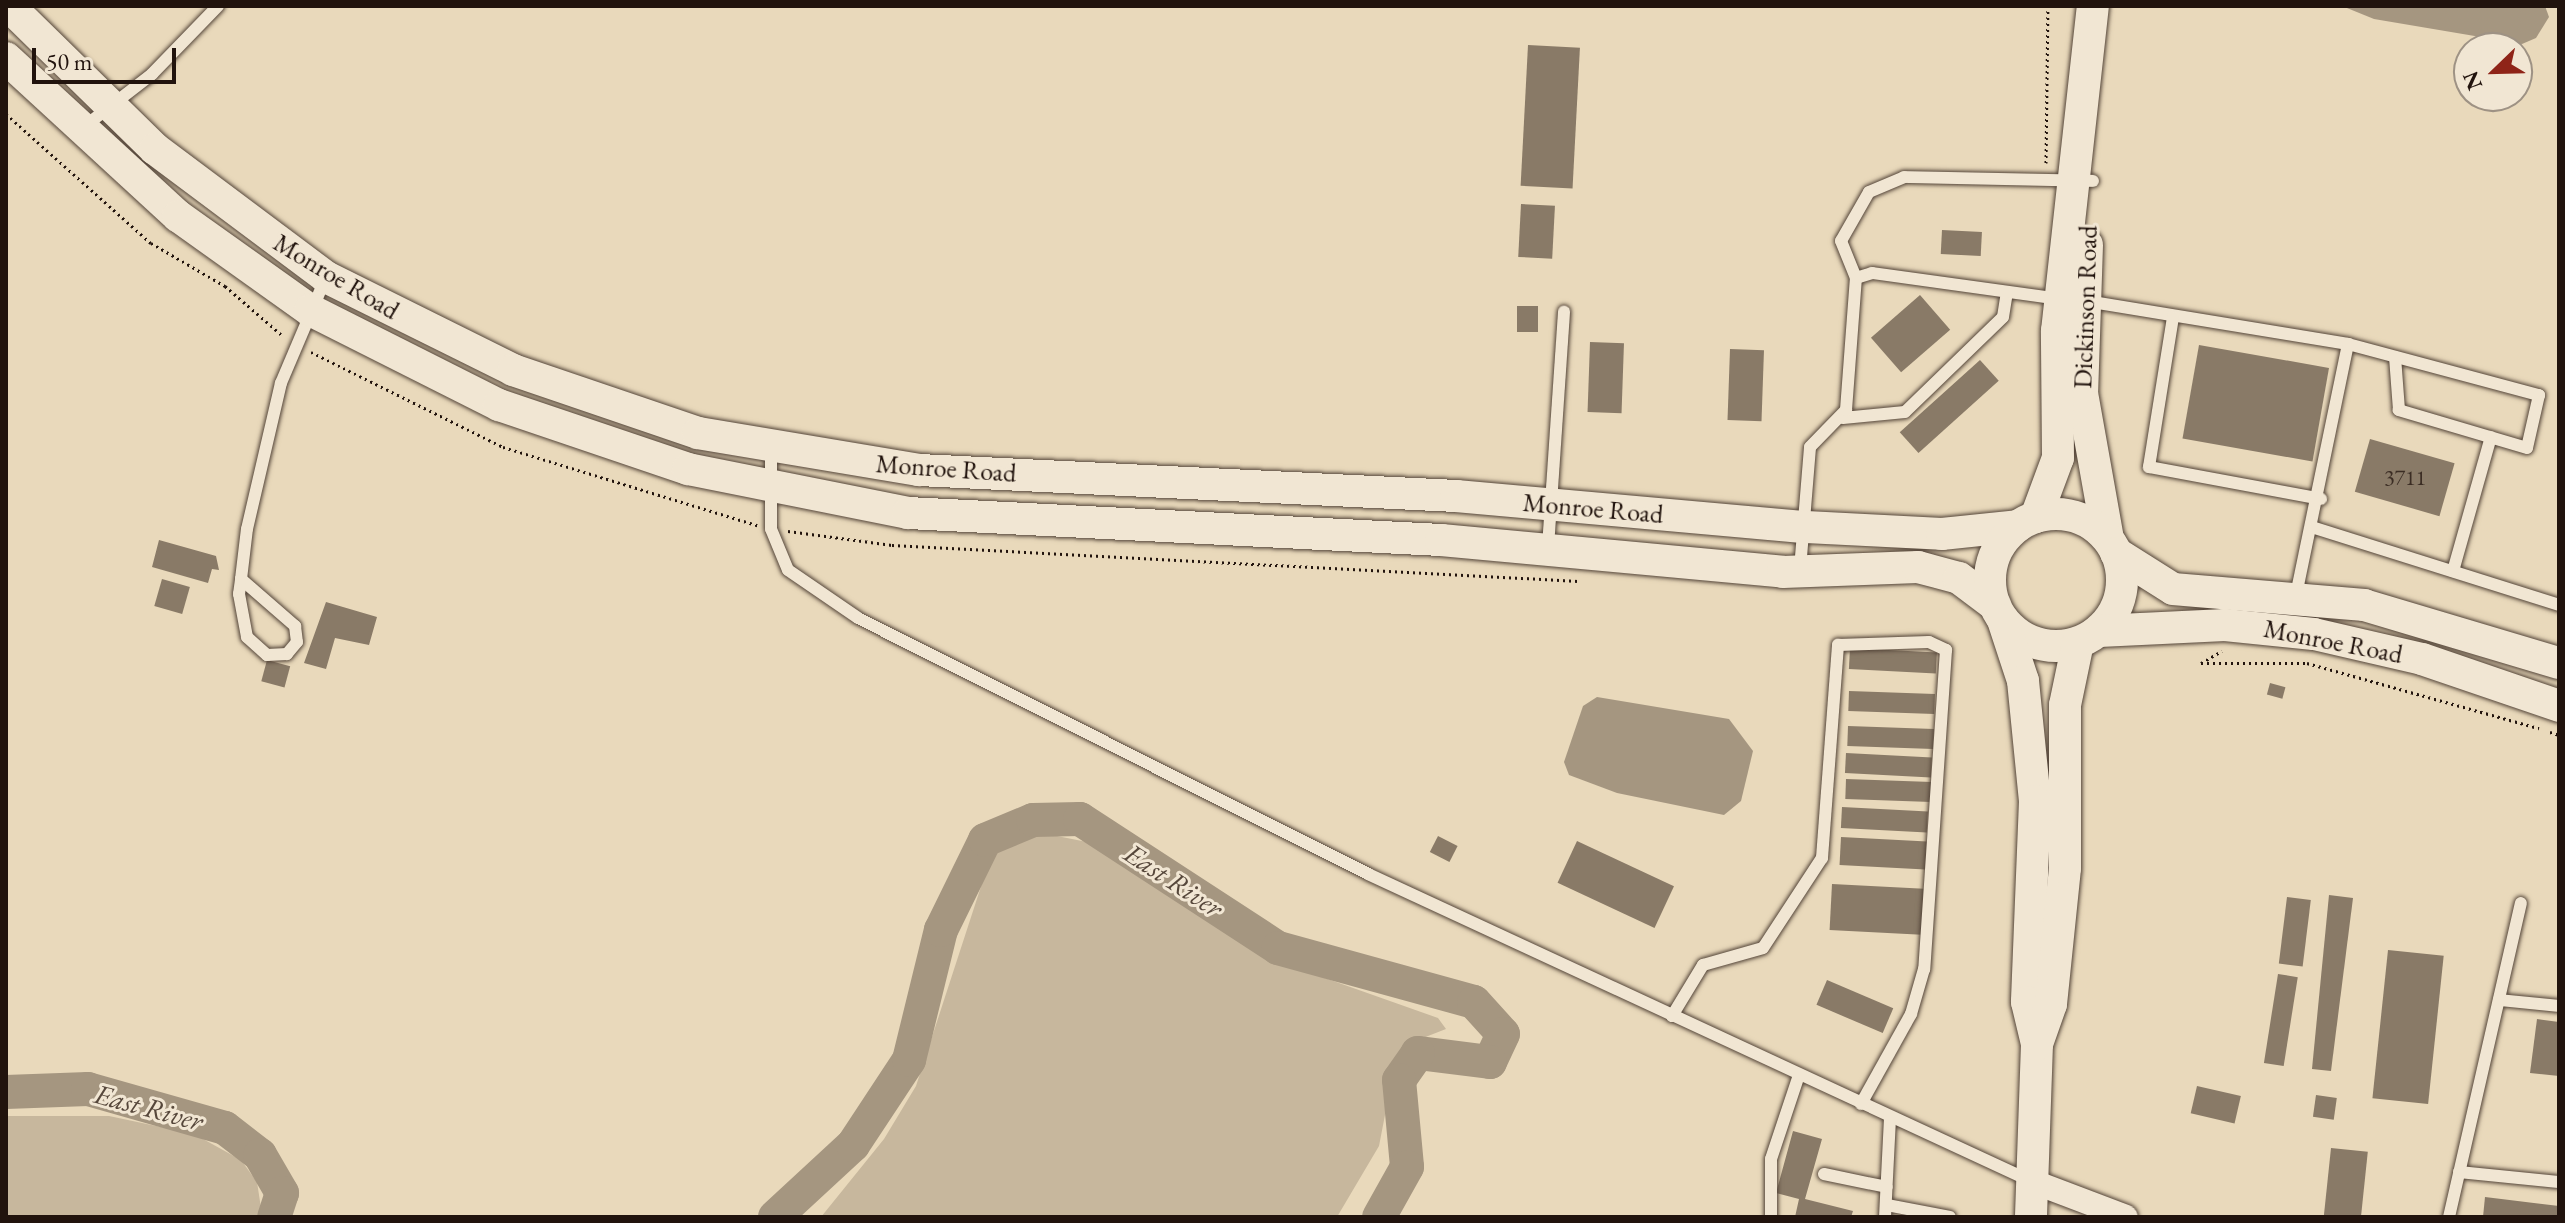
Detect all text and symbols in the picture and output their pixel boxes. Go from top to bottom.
scale bar [36,32,180,82]
north arrow [2453,32,2533,112]
text: 50 m [46,46,93,77]
text: N [2455,67,2489,95]
street label: Dickinson Road [2068,225,2104,389]
street label: Monroe Road [268,227,404,327]
street label: Monroe Road [875,449,1017,489]
house number: 3711 [2384,465,2426,491]
street label: Monroe Road [1522,487,1664,531]
street label: Monroe Road [2261,613,2405,671]
water label: East River [1119,836,1229,924]
water label: East River [91,1076,207,1138]

